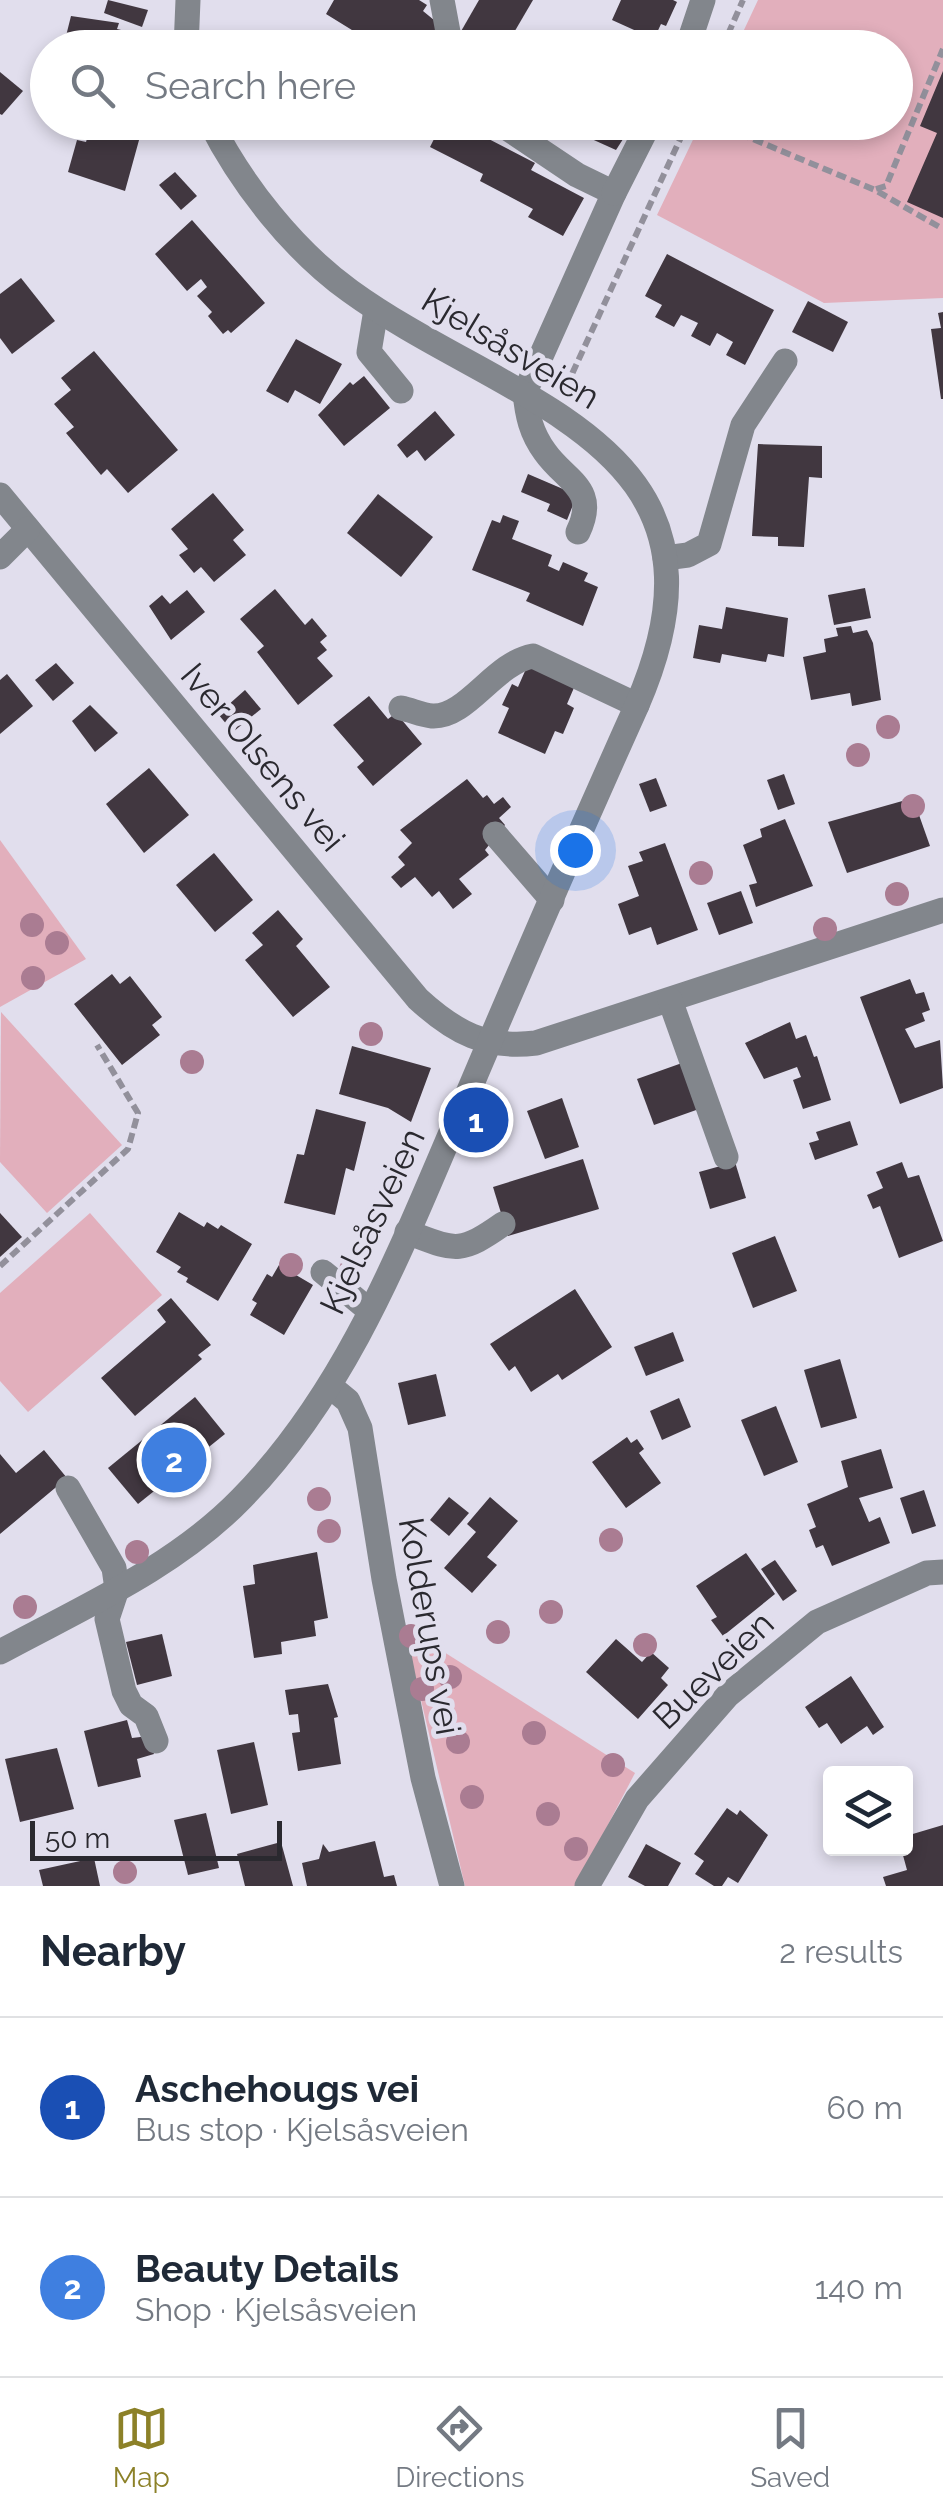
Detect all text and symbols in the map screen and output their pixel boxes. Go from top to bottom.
search box [30,30,913,140]
icon: search [65,58,120,113]
text: Search here [145,63,356,108]
street label: Kjelsåsveien [415,279,607,417]
street label: Iver Olsens vei [173,655,353,859]
your location [550,825,601,876]
pin: 1 [444,1082,508,1158]
street label: Kjelsåsveien [311,1122,433,1320]
pin: 2 [142,1422,206,1498]
street label: Kolderups vei [391,1514,469,1738]
street label: Bueveien [644,1603,782,1737]
map controls [823,1766,913,1856]
button: layers [823,1766,913,1856]
scale bar [30,1816,282,1860]
text: 50 m [45,1822,110,1855]
text: Nearby [40,1927,186,1976]
text: 2 results [779,1933,903,1970]
text: Aschehougs vei [135,2066,419,2111]
text: 1 [65,2089,80,2126]
text: 60 m [827,2089,903,2126]
text: Bus stop · Kjelsåsveien [135,2111,469,2148]
text: Beauty Details [135,2246,399,2291]
text: 2 [63,2269,82,2306]
text: 140 m [815,2269,903,2306]
text: Shop · Kjelsåsveien [135,2291,417,2328]
tab: Map [113,2401,170,2494]
tab: Directions [395,2401,525,2494]
tab: Saved [750,2401,830,2494]

